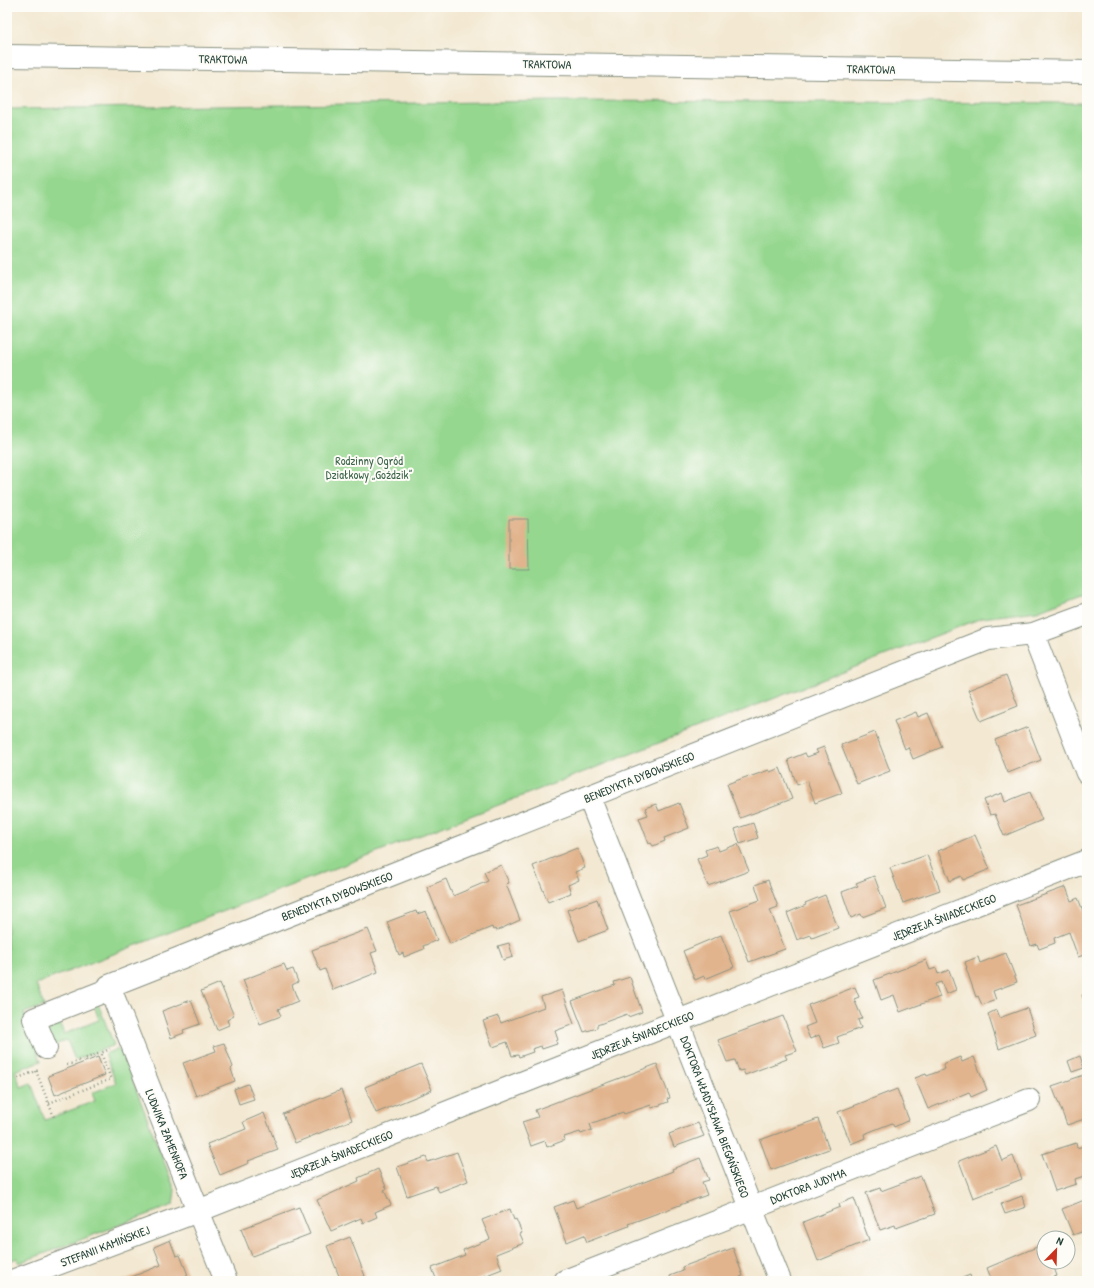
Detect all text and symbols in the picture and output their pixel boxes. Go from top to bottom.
street label: TRAKTOWA [198,50,248,68]
street label: TRAKTOWA [522,55,572,73]
street label: TRAKTOWA [846,60,896,78]
park label: Rodzinny Ogród Działkowy „Goździk” [326,452,413,483]
street label: BENEDYKTA DYBOWSKIEGO [581,747,697,807]
street label: BENEDYKTA DYBOWSKIEGO [279,867,395,925]
street label: JĘDRZEJA ŚNIADECKIEGO [889,889,999,945]
street label: JĘDRZEJA ŚNIADECKIEGO [588,1006,697,1064]
street label: DOKTORA WŁADYSŁAWA BIEGAŃSKIEGO [676,1034,754,1201]
street label: LUDWIKA ZAMENHOFA [141,1087,193,1181]
street label: JĘDRZEJA ŚNIADECKIEGO [287,1125,396,1183]
street label: DOKTORA JUDYMA [768,1164,849,1208]
street label: STEFANII KAMIŃSKIEJ [58,1221,153,1271]
north arrow [1036,1230,1076,1270]
text: N [1054,1233,1065,1248]

